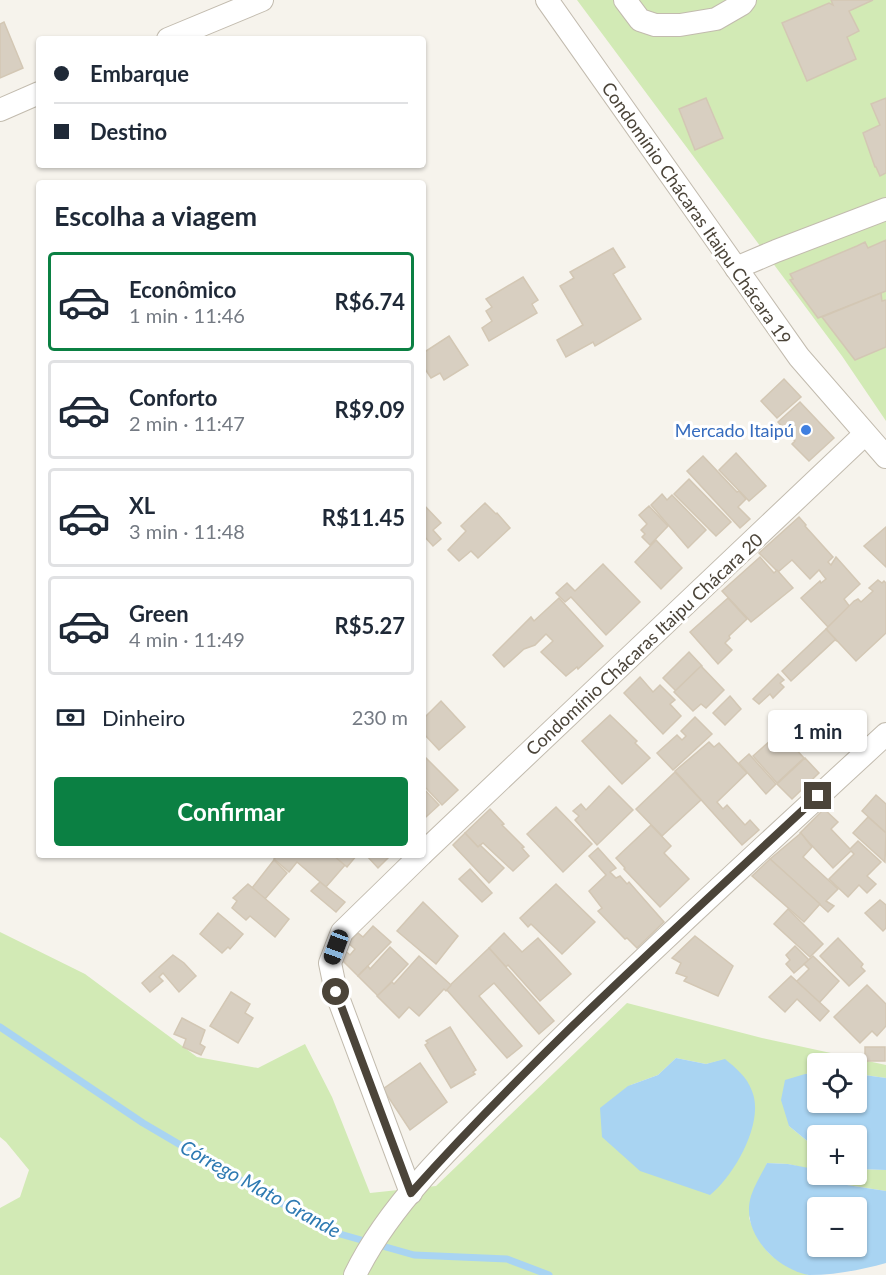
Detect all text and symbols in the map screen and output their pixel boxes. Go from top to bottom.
text: Embarque [90,60,189,87]
street label: Condomínio Chácaras Itaipu Chácara 19 [597,77,797,349]
text: Destino [90,118,167,145]
text: Escolha a viagem [54,199,257,232]
icon: car [57,275,111,329]
text: Econômico [129,276,236,303]
text: R$6.74 [335,288,405,315]
text: 1 min · 11:46 [129,303,245,327]
icon: car [57,383,111,437]
text: Conforto [129,384,217,411]
text: R$9.09 [335,396,405,423]
text: 2 min · 11:47 [129,411,245,435]
place label: Mercado Itaipú [675,419,794,441]
marker: Mercado Itaipú [799,423,813,437]
icon: car [57,491,111,545]
text: XL [129,492,155,519]
text: R$11.45 [322,504,405,531]
text: 3 min · 11:48 [129,519,245,543]
street label: Condomínio Chácaras Itaipu Chácara 20 [521,528,767,760]
icon: car [57,599,111,653]
text: Green [129,600,189,627]
text: R$5.27 [335,612,405,639]
text: 4 min · 11:49 [129,627,245,651]
icon: cash [54,701,87,734]
text: Dinheiro [102,704,185,731]
text: 230 m [352,705,408,729]
callout: 1 min [768,709,868,751]
text: 1 min [793,719,842,743]
button: Confirmar [54,777,408,846]
route end [804,782,831,809]
car [321,927,351,967]
route start [322,978,349,1005]
map controls [807,1053,867,1257]
button: locate [807,1053,867,1113]
button: + [807,1125,867,1185]
water label: Córrego Mato Grande [177,1134,345,1242]
button: − [807,1197,867,1257]

